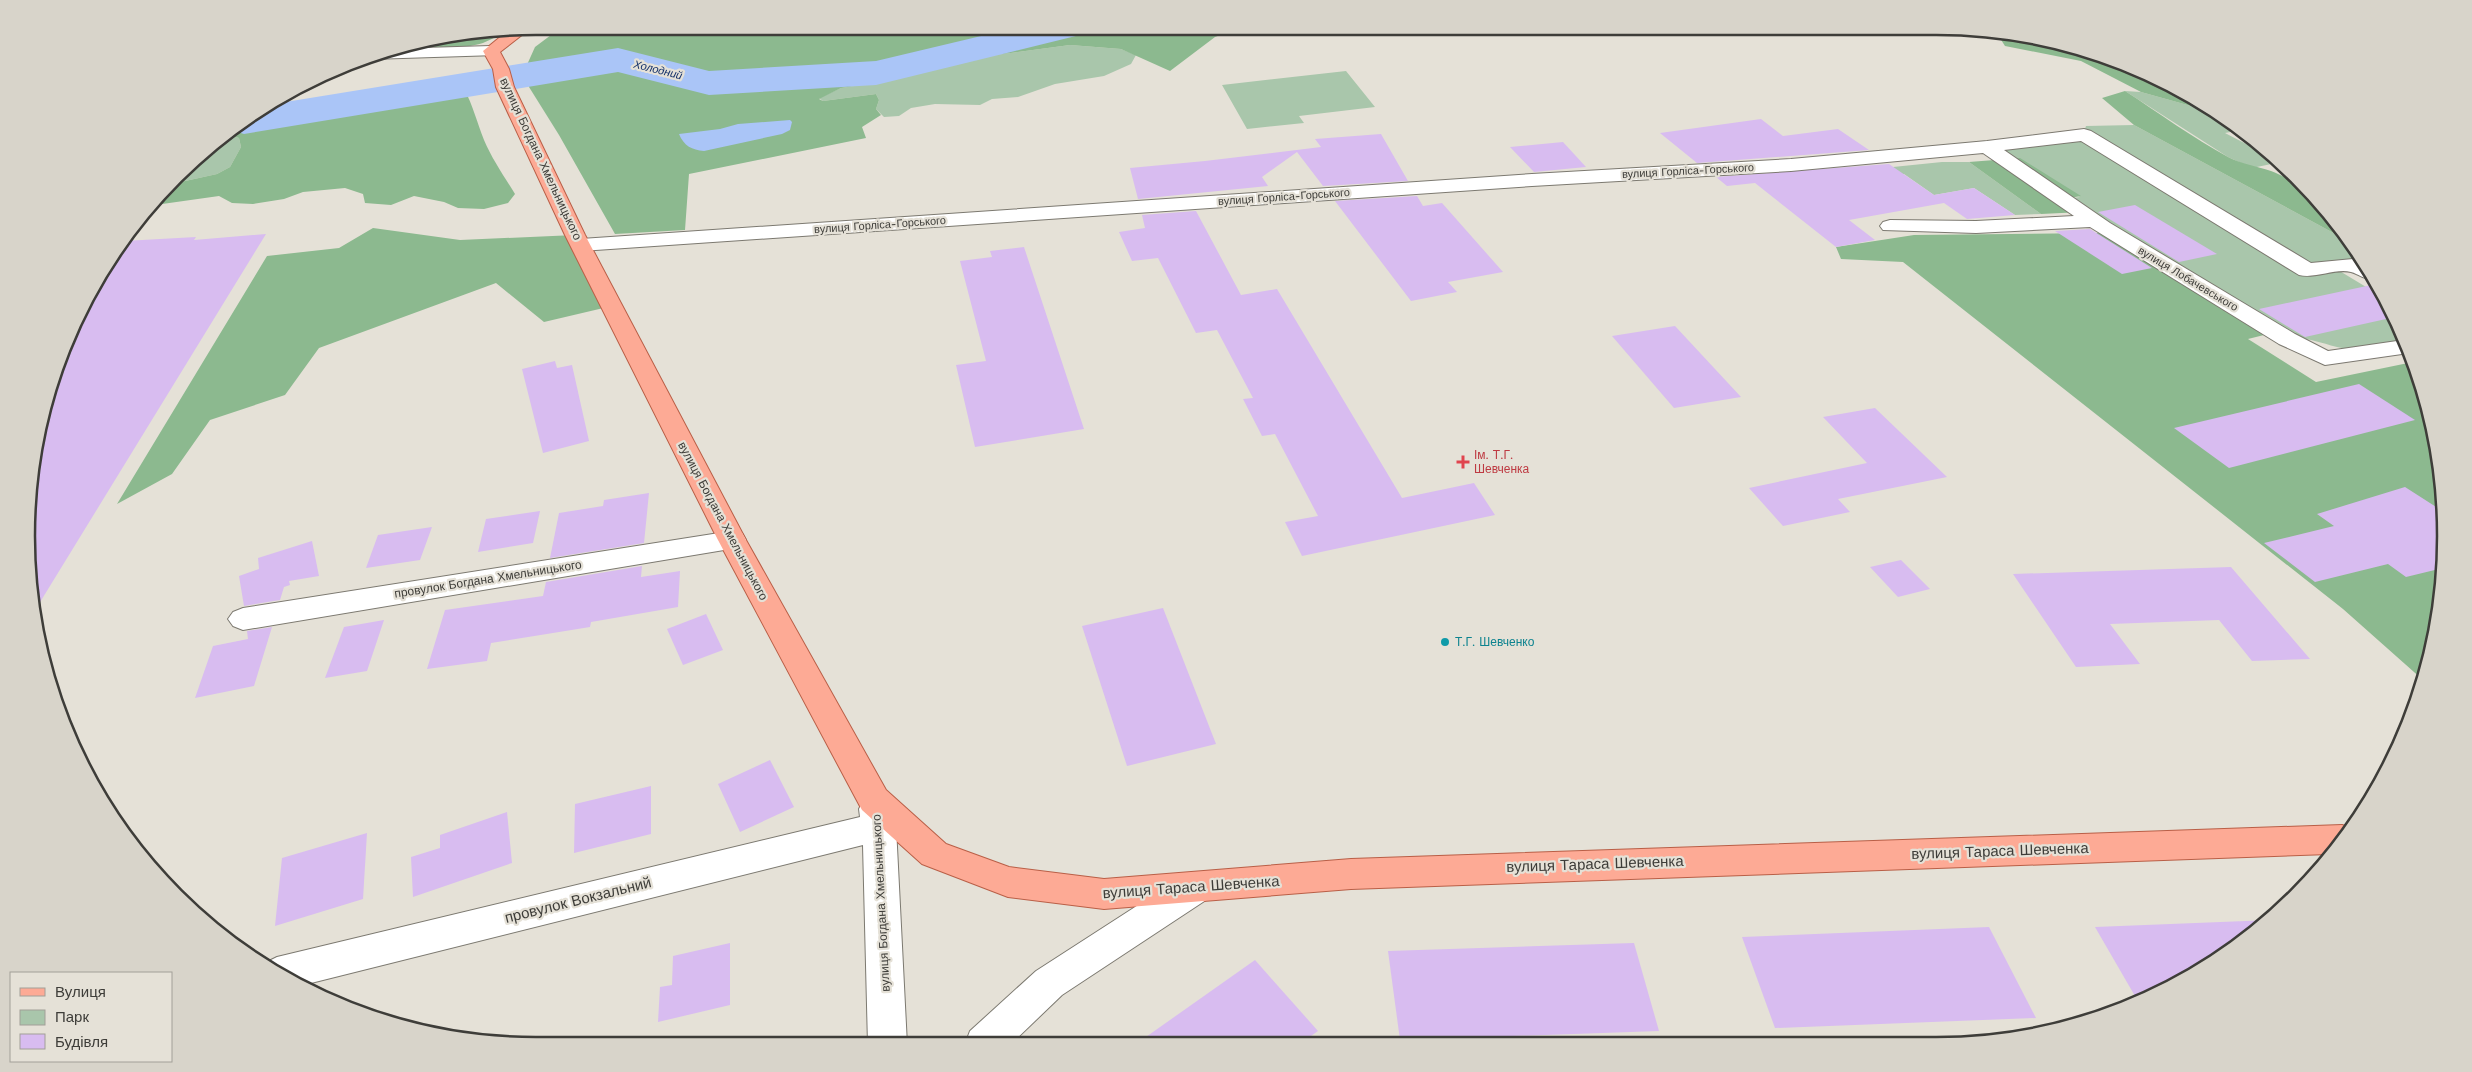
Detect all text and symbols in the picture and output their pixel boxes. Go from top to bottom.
water label: Холодний [631,57,684,82]
street label: вулиця Богдана Хмельницького [497,76,585,243]
street label: вулиця Горліса-Горського [1622,161,1754,181]
street label: вулиця Горліса-Горського [1218,186,1350,208]
street label: вулиця Горліса-Горського [814,214,946,236]
street label: вулиця Лобачевського [2136,244,2240,314]
street label: вулиця Богдана Хмельницького [675,439,771,603]
place label: Ім. Т.Г. Шевченка [1474,448,1530,476]
marker: Ім. Т.Г. Шевченка [1456,455,1470,469]
street label: провулок Богдана Хмельницького [393,557,583,601]
place label: Т.Г. Шевченко [1455,635,1535,649]
marker: Т.Г. Шевченко [1439,636,1451,648]
street label: вулиця Богдана Хмельницького [869,814,893,992]
street label: вулиця Тараса Шевченка [1911,839,2090,863]
street label: вулиця Тараса Шевченка [1506,852,1685,876]
street label: вулиця Тараса Шевченка [1102,872,1281,902]
street label: провулок Вокзальний [503,873,653,927]
legend [10,972,172,1062]
text: Вулиця [55,983,106,1001]
text: Парк [55,1008,89,1026]
text: Будівля [55,1033,108,1051]

